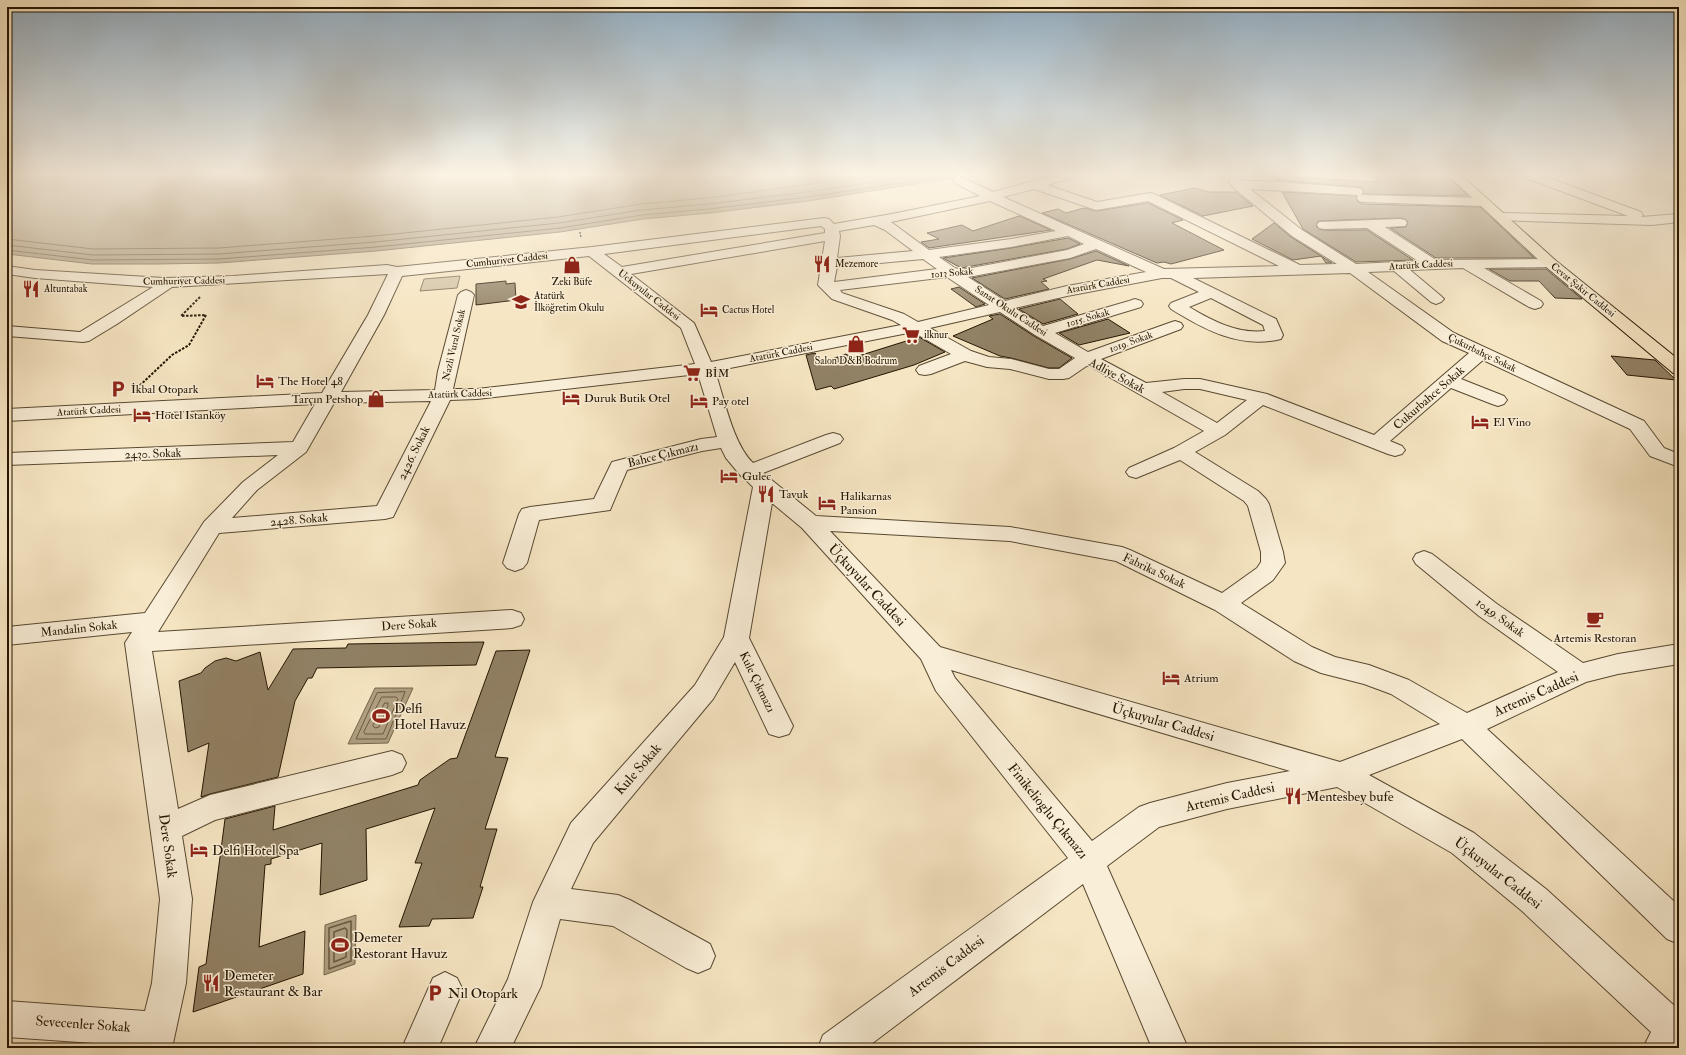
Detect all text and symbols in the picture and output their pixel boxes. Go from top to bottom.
street label: Cumhuriyet Caddesi [465,250,549,271]
restaurant icon: Mezemore [812,254,832,274]
shop icon: Zeki Büfe [562,255,582,275]
street label: Atatürk Caddesi [1388,257,1454,273]
place label: Mezemore [835,258,878,270]
street label: Cevat Şakir Caddesi [1548,260,1618,320]
street label: 1013 Sokak [931,265,974,281]
street label: Uckuyular Caddesi [615,267,683,324]
street label: Atatürk Caddesi [1064,273,1131,297]
street label: Cumhuriyet Caddesi [143,274,226,289]
place label: Zeki Büfe [552,276,592,288]
restaurant icon: Altuntabak [21,279,41,299]
place label: Altuntabak [43,283,88,295]
street label: Sanat Okulu Caddesi [973,283,1050,339]
place label: Atatürk İlköğretim Okulu [533,290,604,314]
school or university icon: Atatürk İlköğretim Okulu [511,292,531,312]
hotel icon: Cactus Hotel [699,300,719,320]
place label: Cactus Hotel [722,304,775,316]
street label: 1015. Sokak [1065,306,1111,330]
street label: Nazli Vural Sokak [440,308,468,382]
supermarket icon: ilknur [901,325,921,345]
place label: ilknur [924,329,948,341]
street label: 1019. Sokak [1108,329,1154,355]
street label: Çukurbahçe Sokak [1446,331,1518,375]
shop icon: Salon D&B Bodrum [846,334,866,354]
street label: Atatürk Caddesi [747,341,814,365]
place label: Salon D&B Bodrum [815,355,897,367]
street label: Adliye Sokak [1086,355,1148,397]
supermarket icon: BİM [682,363,702,383]
street label: Cukurbahce Sokak [1390,363,1468,433]
place label: BİM [705,366,730,381]
hotel icon: The Hotel 48 [255,371,275,391]
place label: The Hotel 48 [278,374,343,389]
parking icon: İkbal Otopark [108,379,128,399]
place label: İkbal Otopark [131,382,199,397]
street label: Atatürk Caddesi [427,387,493,401]
hotel icon: Duruk Butik Otel [561,388,581,408]
shop icon: Tarçın Petshop [366,389,386,409]
place label: Duruk Butik Otel [584,391,670,406]
hotel icon: Pay otel [689,391,709,411]
place label: Tarçın Petshop [292,392,363,407]
place label: Pay otel [712,394,749,409]
street label: Atatürk Caddesi [56,403,122,419]
hotel icon: Hotel Istanköy [132,405,152,425]
place label: Hotel Istanköy [155,408,226,423]
hotel icon: El Vino [1470,412,1490,432]
place label: El Vino [1493,415,1531,430]
street label: 2426. Sokak [394,423,434,482]
street label: Bahce Çıkmazı [626,439,700,471]
street label: 2430. Sokak [124,446,182,462]
hotel icon: Gulec [719,466,739,486]
place label: Gulec [742,469,771,484]
restaurant icon: Tavuk [756,484,776,504]
place label: Tavuk [779,487,809,502]
place label: Halikarnas Pansion [840,489,891,518]
hotel icon: Halikarnas Pansion [817,493,837,513]
street label: 2428. Sokak [270,510,329,530]
street label: Üçkuyular Caddesi [824,540,910,631]
street label: Fabrika Sokak [1120,550,1188,592]
street label: 1049. Sokak [1473,595,1527,641]
cafe icon: Artemis Restoran [1585,609,1605,629]
street label: Dere Sokak [381,616,437,634]
street label: Mandalin Sokak [40,617,118,640]
place label: Artemis Restoran [1553,631,1637,646]
street label: Kule Çıkmazı [736,649,778,715]
hotel icon: Atrium [1161,668,1181,688]
street label: Artemis Caddesi [1490,668,1581,721]
place label: Atrium [1183,671,1219,686]
street label: Üçkuyular Caddesi [1109,699,1217,746]
place label: Delfi Hotel Havuz [394,700,466,733]
sports icon: Delfi Hotel Havuz [371,706,391,726]
street label: Kule Sokak [611,740,665,798]
street label: Finikelioglu Çıkmazı [1004,760,1092,862]
street label: Artemis Caddesi [1183,778,1276,816]
restaurant icon: Mentesbey bufe [1283,786,1303,806]
place label: Mentesbey bufe [1306,788,1394,806]
street label: Dere Sokak [155,813,181,880]
street label: Üçkuyular Caddesi [1450,834,1545,913]
hotel icon: Delfi Hotel Spa [189,840,209,860]
place label: Delfi Hotel Spa [212,842,299,860]
place label: Demeter Restorant Havuz [353,929,448,962]
street label: Artemis Caddesi [904,932,988,1001]
sports icon: Demeter Restorant Havuz [330,935,350,955]
place label: Demeter Restaurant & Bar [224,967,323,1000]
restaurant icon: Demeter Restaurant & Bar [201,973,221,993]
parking icon: Nil Otopark [425,983,445,1003]
place label: Nil Otopark [448,985,518,1003]
street label: Sevecenler Sokak [35,1012,131,1036]

